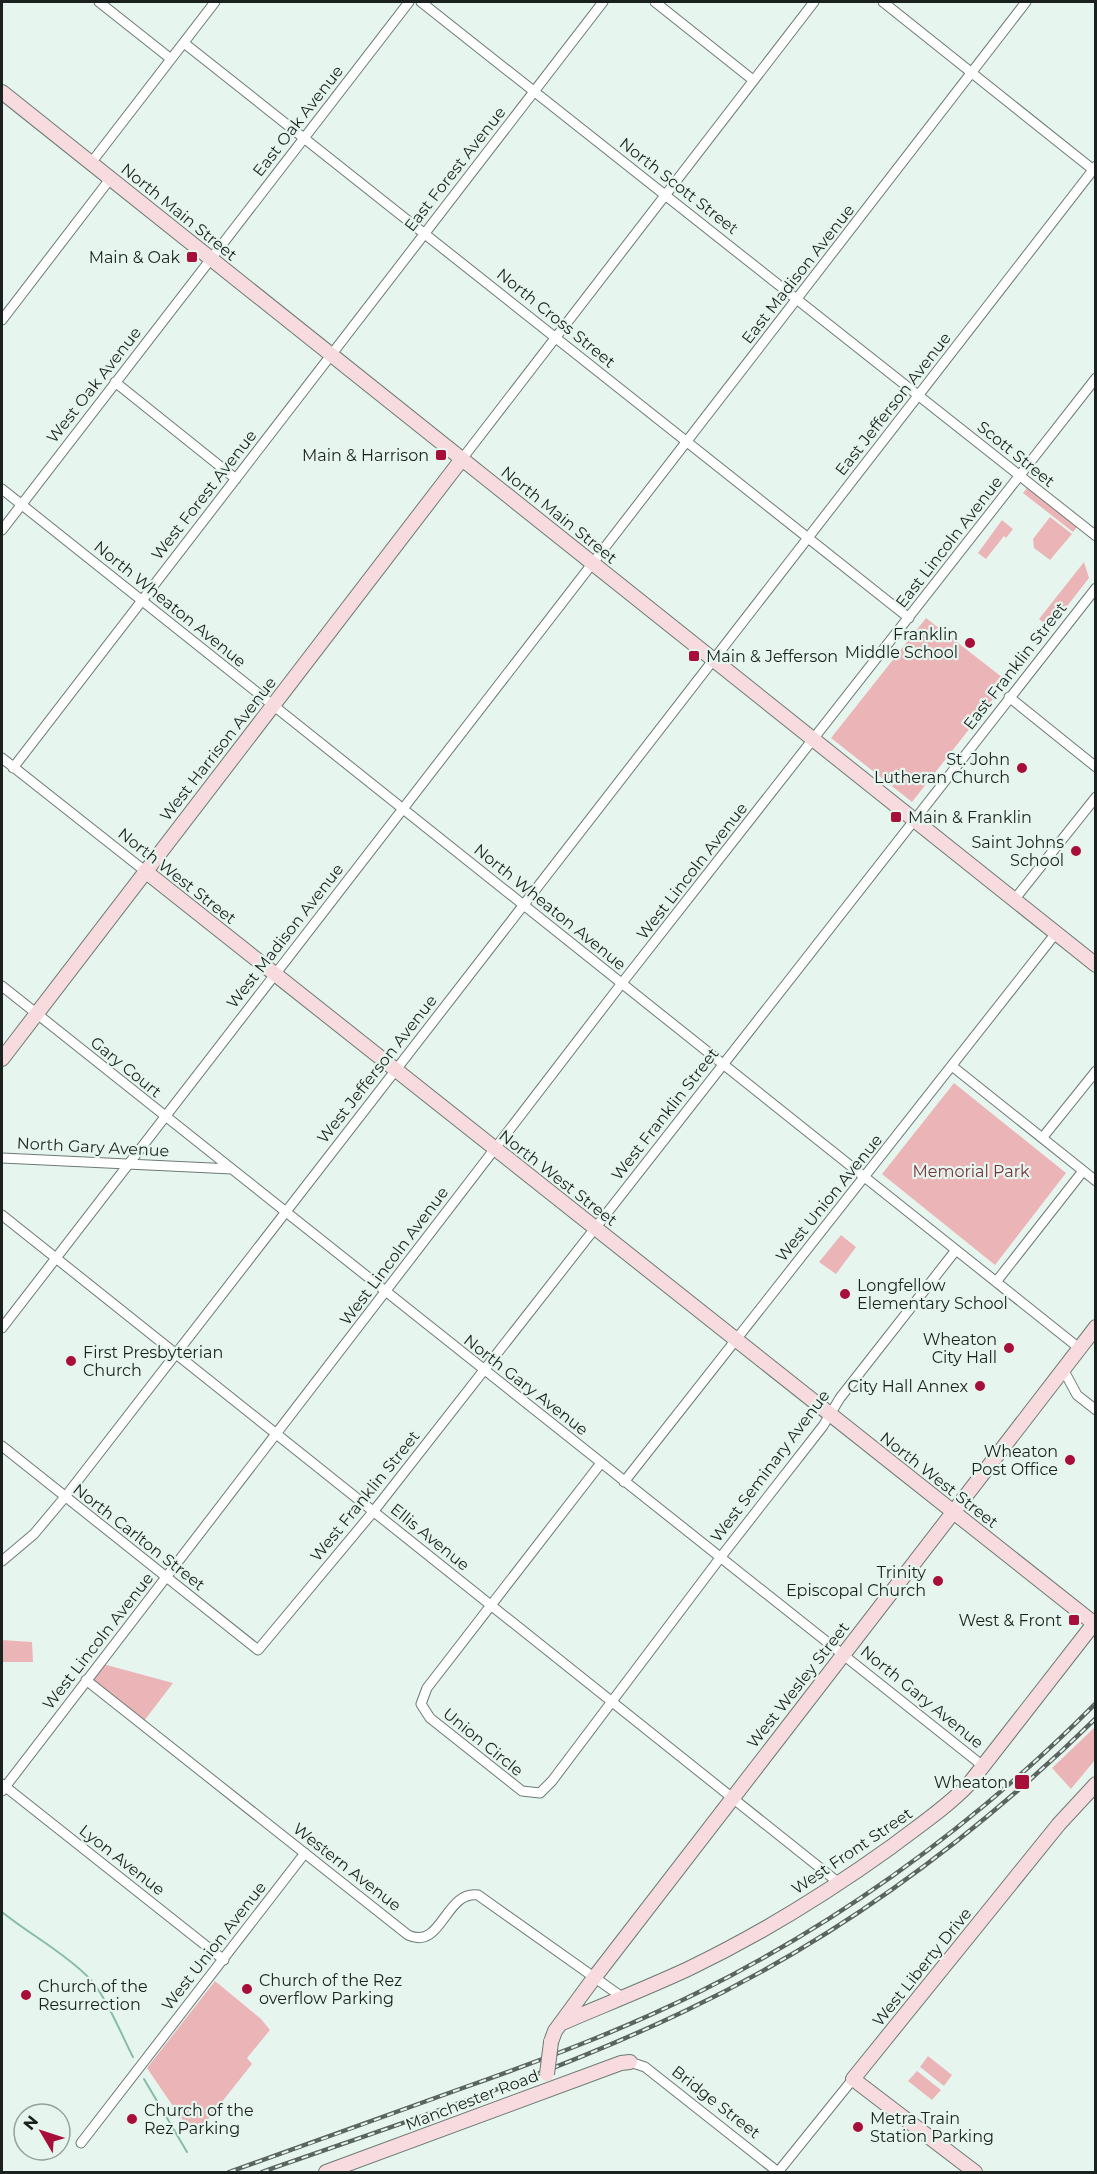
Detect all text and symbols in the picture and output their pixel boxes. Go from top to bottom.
street label: East Oak Avenue [249,62,347,180]
street label: East Forest Avenue [400,103,510,235]
street label: North Scott Street [616,134,742,239]
street label: North Main Street [117,159,241,265]
street label: East Madison Avenue [738,201,858,347]
place label: Main & Oak [89,248,180,267]
marker: Main & Oak [185,250,199,264]
street label: North Cross Street [493,264,619,372]
street label: West Oak Avenue [43,323,145,447]
street label: East Jefferson Avenue [831,329,955,479]
street label: Scott Street [973,417,1059,491]
street label: West Forest Avenue [147,426,261,564]
place label: Main & Harrison [302,446,429,465]
marker: Main & Harrison [434,448,448,462]
street label: North Main Street [497,462,621,568]
street label: East Lincoln Avenue [892,472,1006,612]
street label: North Wheaton Avenue [90,537,250,671]
street label: East Franklin Street [959,598,1071,733]
place label: Franklin Middle School [845,625,958,662]
marker: Franklin Middle School [963,636,977,650]
place label: Main & Jefferson [706,647,838,666]
marker: Main & Jefferson [687,649,701,663]
street label: West Harrison Avenue [156,673,280,825]
place label: St. John Lutheran Church [874,750,1010,787]
marker: St. John Lutheran Church [1015,761,1029,775]
street label: West Lincoln Avenue [633,799,751,943]
place label: Main & Franklin [908,808,1032,827]
marker: Main & Franklin [889,810,903,824]
street label: North West Street [114,824,240,928]
place label: Saint Johns School [971,833,1064,870]
street label: North Wheaton Avenue [470,840,630,974]
marker: Saint Johns School [1069,844,1083,858]
street label: West Madison Avenue [223,860,347,1012]
street label: West Jefferson Avenue [313,991,441,1147]
street label: Gary Court [87,1033,166,1102]
street label: West Franklin Street [607,1044,723,1184]
street label: North West Street [495,1126,621,1230]
street label: West Union Avenue [772,1131,886,1265]
street label: North Gary Avenue [16,1134,170,1160]
park label: Memorial Park [912,1162,1030,1181]
street label: West Lincoln Avenue [336,1183,452,1329]
place label: Longfellow Elementary School [857,1276,1008,1313]
marker: Longfellow Elementary School [838,1287,852,1301]
place label: Wheaton City Hall [923,1330,997,1367]
street label: North Gary Avenue [460,1331,592,1439]
marker: Wheaton City Hall [1002,1341,1016,1355]
place label: First Presbyterian Church [83,1343,223,1380]
marker: First Presbyterian Church [64,1354,78,1368]
place label: City Hall Annex [847,1377,968,1396]
marker: City Hall Annex [973,1379,987,1393]
street label: West Seminary Avenue [707,1386,833,1546]
street label: West Franklin Street [306,1426,424,1565]
street label: North West Street [876,1428,1002,1532]
place label: Wheaton Post Office [971,1442,1058,1479]
marker: Wheaton Post Office [1063,1453,1077,1467]
street label: North Carlton Street [69,1480,209,1595]
street label: Ellis Avenue [387,1499,473,1575]
place label: Trinity Episcopal Church [786,1563,926,1600]
street label: West Lincoln Avenue [39,1569,157,1713]
marker: Trinity Episcopal Church [931,1574,945,1588]
place label: West & Front [959,1611,1062,1630]
marker: West & Front [1067,1613,1081,1627]
street label: West Wesley Street [743,1618,853,1752]
street label: North Gary Avenue [857,1642,987,1752]
street label: Union Circle [439,1704,527,1780]
place label: Wheaton [934,1773,1008,1792]
marker: Wheaton [1013,1773,1031,1791]
street label: West Front Street [788,1803,916,1898]
street label: Western Avenue [289,1819,405,1915]
street label: Lyon Avenue [75,1821,169,1899]
street label: West Union Avenue [158,1878,270,2014]
street label: West Liberty Drive [868,1904,976,2030]
place label: Church of the Rez overflow Parking [259,1971,402,2008]
place label: Church of the Resurrection [38,1977,148,2014]
marker: Church of the Rez overflow Parking [240,1982,254,1996]
marker: Church of the Resurrection [19,1988,33,2002]
street label: Bridge Street [668,2062,764,2143]
street label: Manchester Road [403,2066,541,2134]
place label: Church of the Rez Parking [144,2101,254,2138]
north arrow [12,2102,72,2162]
place label: Metra Train Station Parking [870,2109,994,2146]
text: N [19,2112,42,2134]
marker: Church of the Rez Parking [125,2112,139,2126]
marker: Metra Train Station Parking [851,2120,865,2134]

